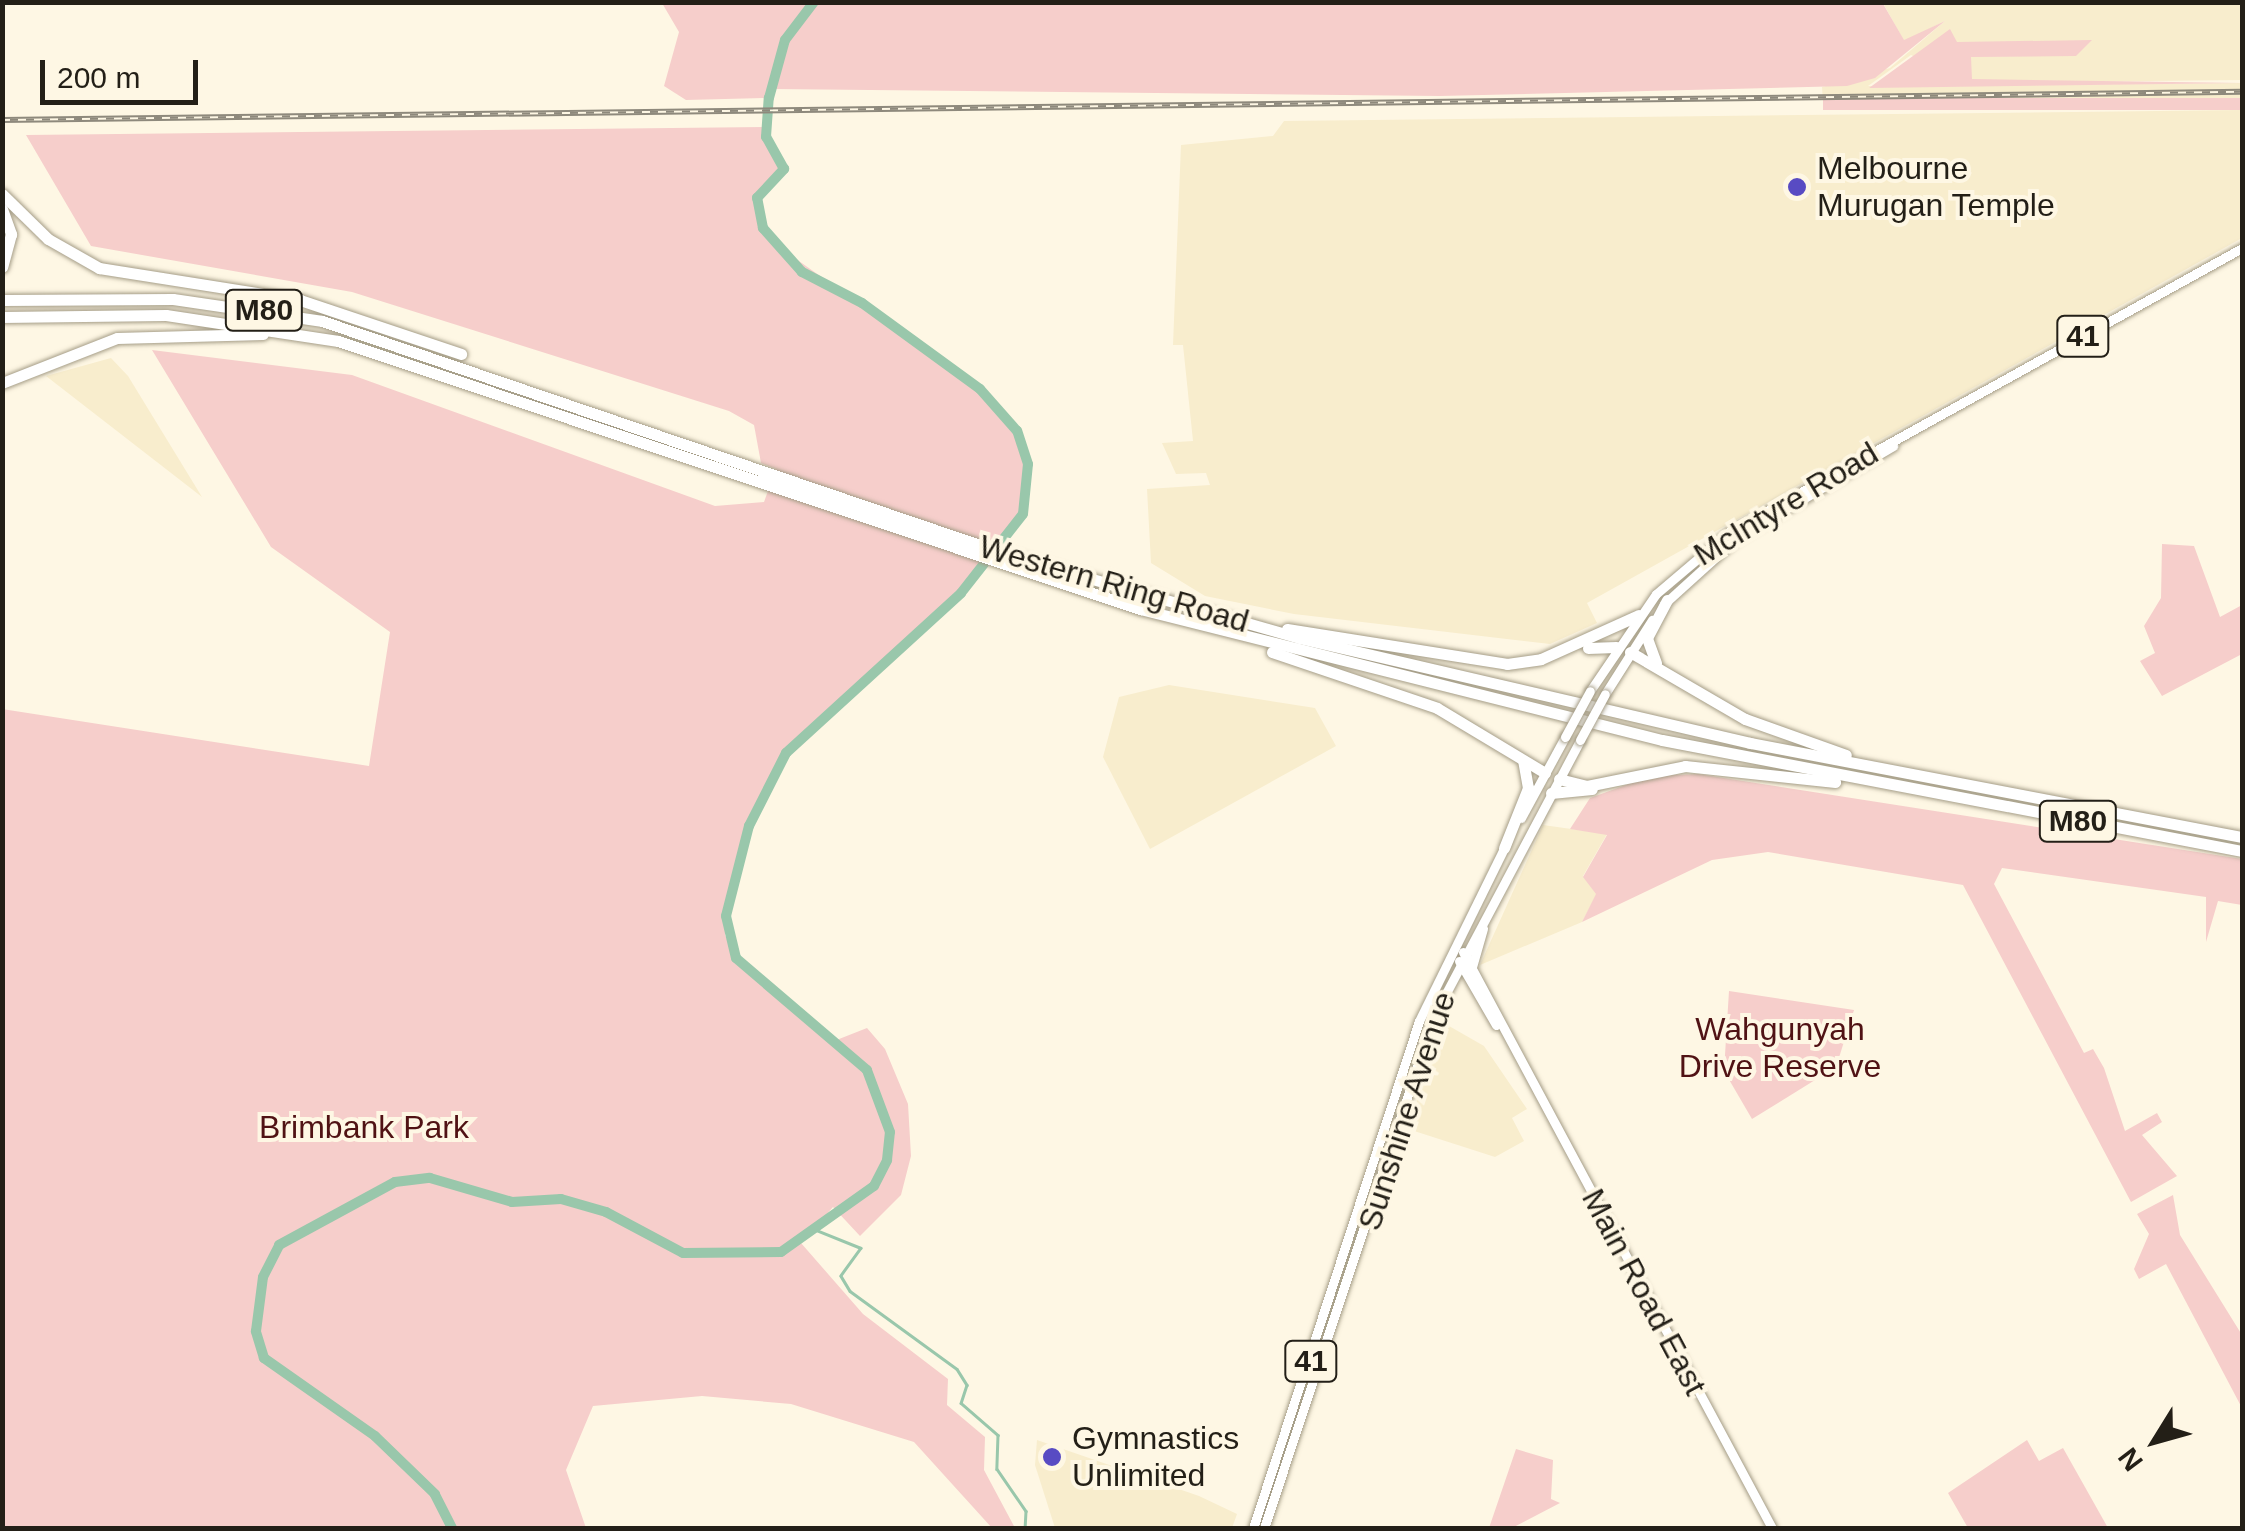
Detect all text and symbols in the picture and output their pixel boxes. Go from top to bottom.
scale bar [45,40,202,102]
text: 200 m [57,61,140,94]
place label: Melbourne Murugan Temple [1817,150,2055,225]
marker: Melbourne Murugan Temple [1786,176,1808,198]
road number: M80 [224,285,304,335]
road number: 41 [2056,311,2110,361]
street label: McIntyre Road [1687,434,1885,574]
street label: Western Ring Road [975,527,1253,641]
road number: M80 [2038,796,2118,846]
street label: Sunshine Avenue [1350,986,1464,1236]
park label: Wahgunyah Drive Reserve [1679,1011,1881,1086]
park label: Brimbank Park [259,1108,469,1146]
street label: Main Road East [1574,1182,1714,1402]
road number: 41 [1284,1336,1338,1386]
north arrow [2105,1391,2205,1491]
place label: Gymnastics Unlimited [1072,1420,1239,1495]
text: N [2112,1442,2149,1477]
marker: Gymnastics Unlimited [1041,1446,1063,1468]

